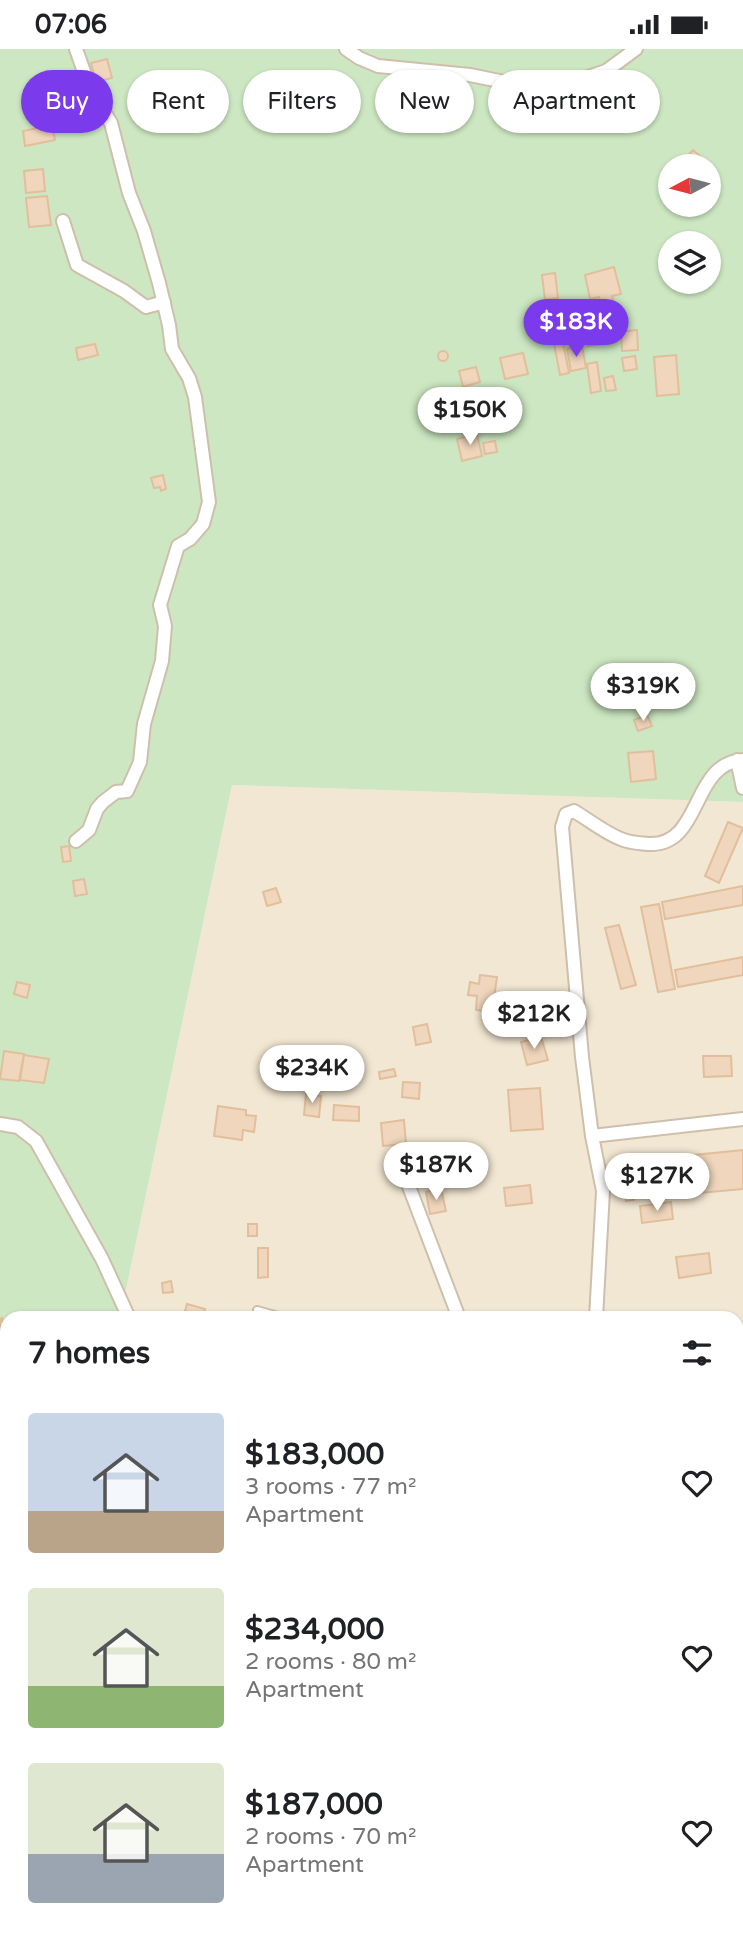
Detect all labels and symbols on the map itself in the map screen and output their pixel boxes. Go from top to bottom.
north arrow [658,154,721,217]
pin: $183K [527,299,625,359]
pin: $150K [421,387,519,447]
pin: $319K [594,663,692,723]
pin: $212K [485,991,583,1051]
pin: $234K [263,1045,361,1105]
pin: $187K [387,1143,485,1202]
pin: $127K [608,1153,706,1213]

